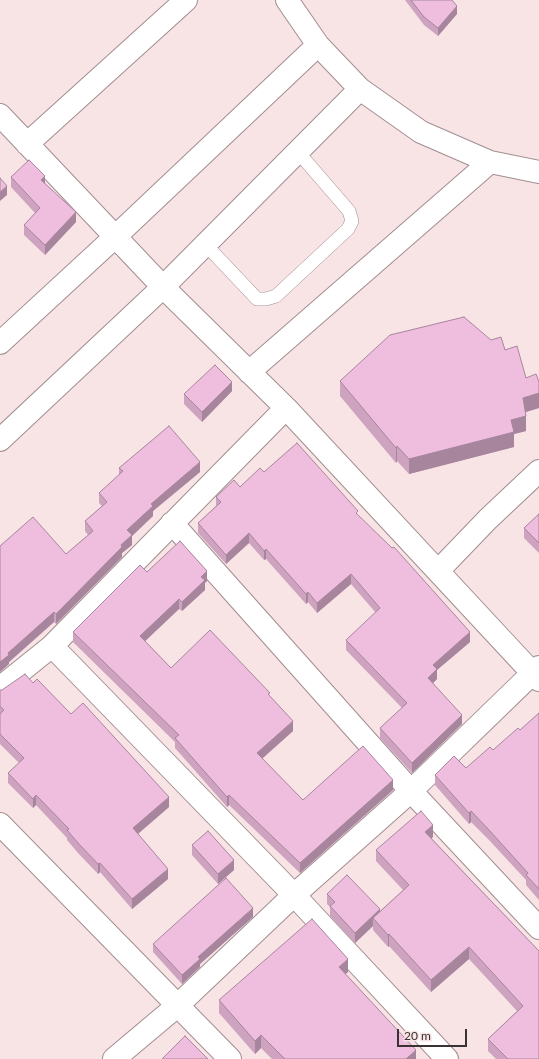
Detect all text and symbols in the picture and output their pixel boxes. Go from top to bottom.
scale bar [399,1021,469,1047]
text: 20 m [404,1028,431,1043]

